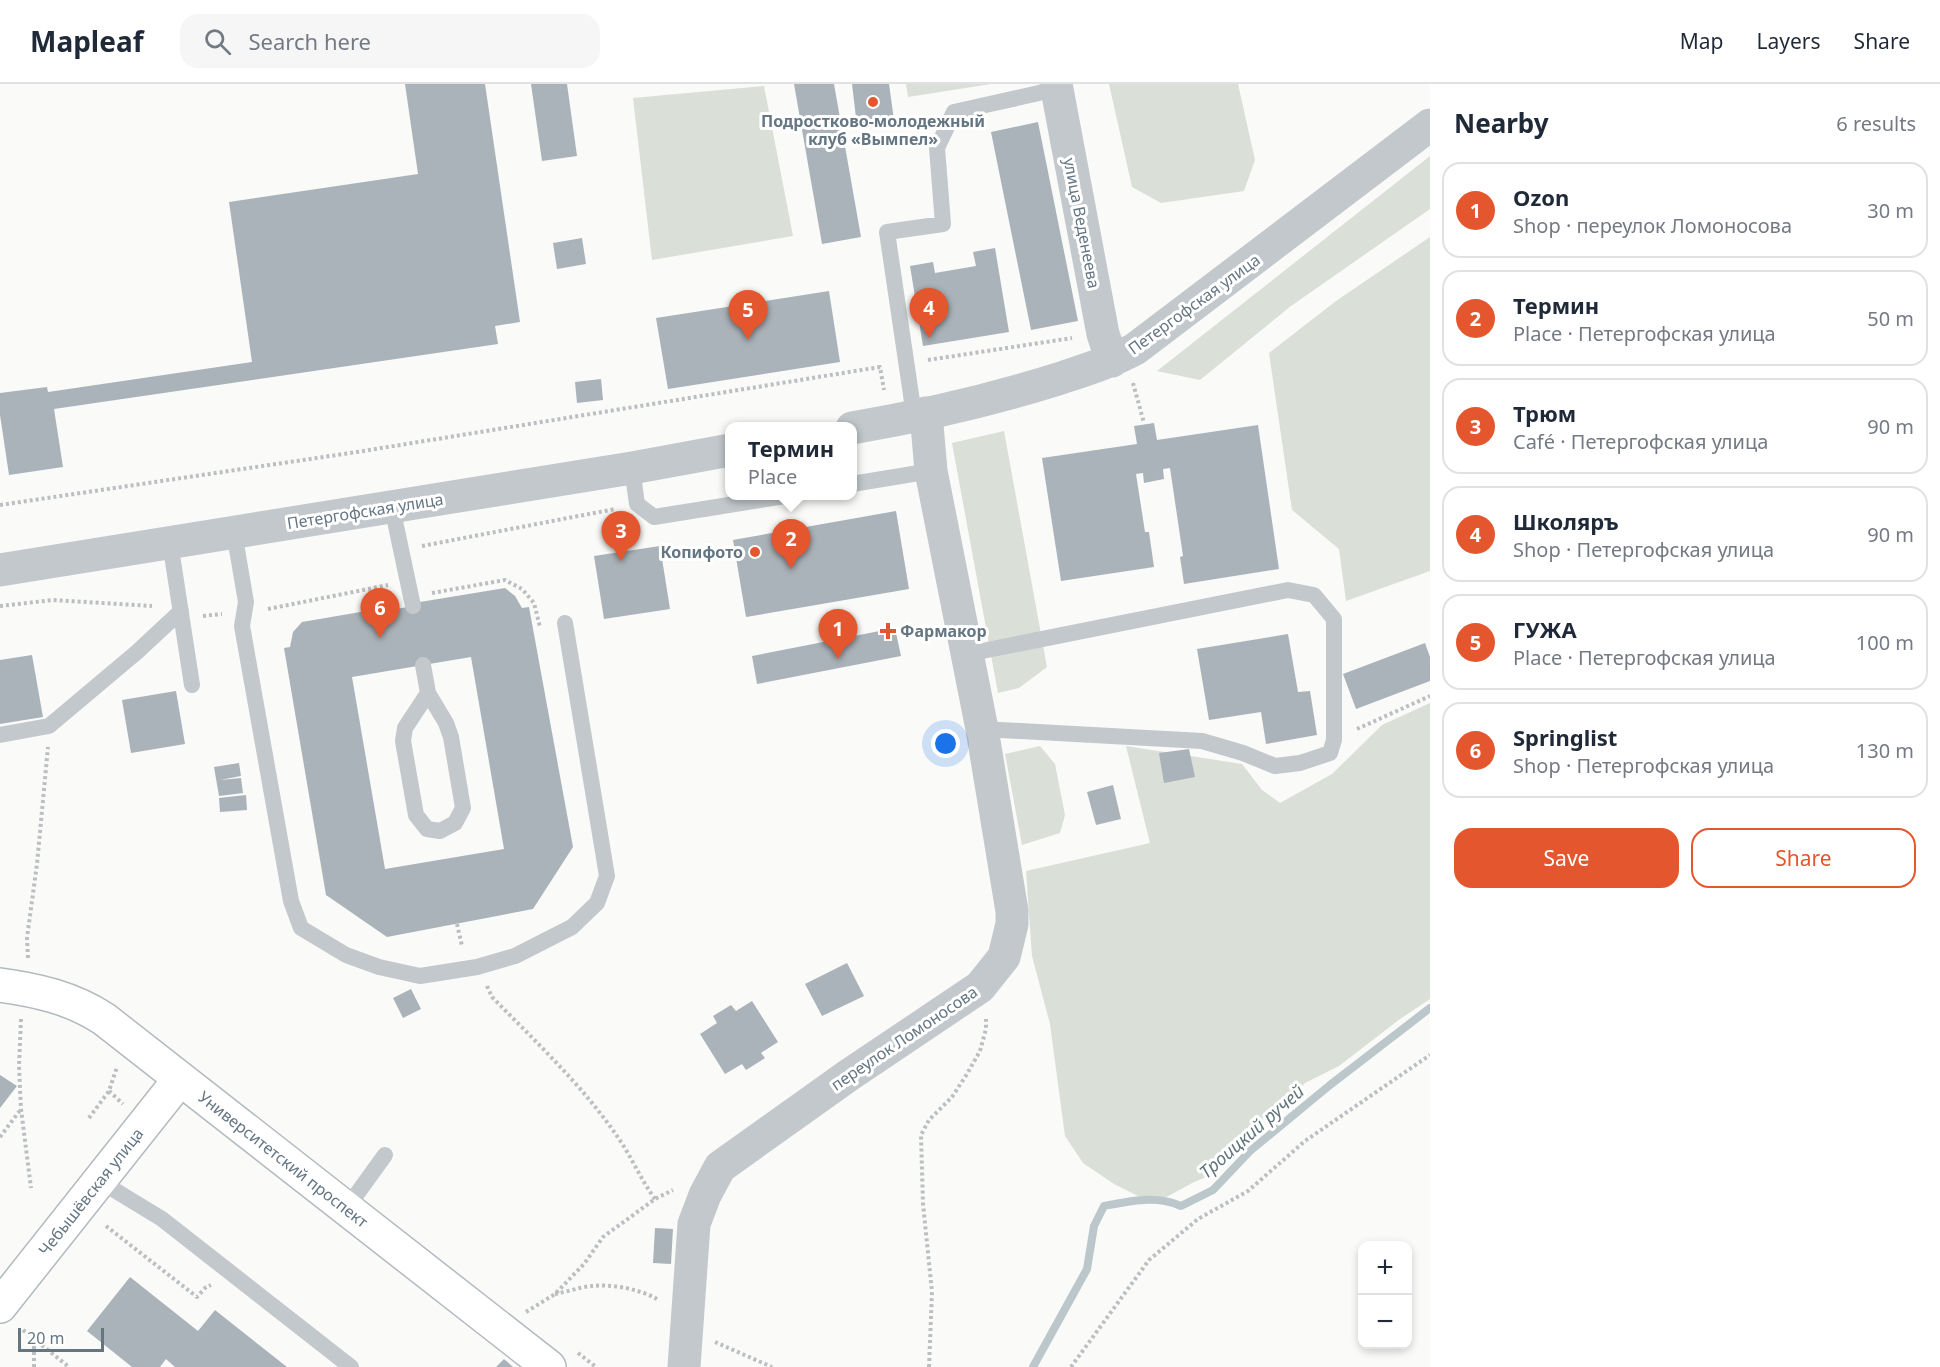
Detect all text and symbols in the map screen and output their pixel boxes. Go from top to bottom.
search box [180,14,600,68]
text: Mapleaf [30,22,144,60]
icon: search [201,25,234,58]
text: Search here [249,26,371,56]
text: Map [1680,27,1724,55]
text: Layers [1757,27,1821,55]
text: Share [1854,27,1910,55]
marker: Подростково-молодежный клуб «Вымпел» [866,95,880,109]
text: Nearby [1454,105,1549,141]
place label: Подростково-молодежный клуб «Вымпел» [761,110,985,150]
text: 6 results [1836,110,1916,137]
street label: улица Веденеева [1059,156,1105,290]
text: Ozon [1513,182,1569,212]
text: 1 [1470,197,1481,224]
text: 30 m [1867,197,1914,224]
text: Shop · переулок Ломоносова [1513,212,1792,239]
street label: Петергофская улица [1124,249,1264,359]
pin: 4 [910,288,948,338]
pin: 5 [728,290,768,340]
text: Термин [1513,290,1599,320]
text: 2 [1470,305,1481,332]
text: 50 m [1867,305,1914,332]
text: Place · Петергофская улица [1513,320,1776,347]
text: Трюм [1513,398,1576,428]
text: 3 [1470,413,1481,440]
text: 90 m [1867,413,1914,440]
popup [725,422,857,500]
text: Café · Петергофская улица [1513,428,1768,455]
text: Термин [748,433,834,463]
text: Place [748,463,797,490]
street label: Петергофская улица [285,488,445,534]
text: Школяръ [1513,506,1619,536]
pin: 3 [602,512,640,561]
pin: 2 [772,520,810,569]
text: 4 [1470,521,1481,548]
text: 90 m [1867,521,1914,548]
text: Shop · Петергофская улица [1513,536,1774,563]
place label: Копифото [661,541,743,563]
marker: Копифото [748,545,762,559]
pin: 6 [360,588,400,638]
pin: 1 [818,610,858,659]
text: ГУЖА [1513,614,1577,644]
place label: Фармакор [900,620,987,642]
marker: Фармакор [881,624,895,638]
text: 5 [1470,629,1481,656]
text: 100 m [1856,629,1914,656]
text: Place · Петергофская улица [1513,644,1776,671]
text: Springlist [1513,722,1617,752]
your location [931,729,960,758]
text: 6 [1470,737,1481,764]
text: 130 m [1856,737,1914,764]
text: Shop · Петергофская улица [1513,752,1774,779]
button: Save [1454,828,1679,888]
button: Share [1691,828,1916,888]
street label: переулок Ломоносова [826,981,982,1095]
water label: Троицкий ручей [1194,1079,1309,1183]
street label: Университетский проспект [194,1086,373,1233]
street label: Чебышёвская улица [33,1123,148,1260]
map controls [1358,1241,1412,1349]
button: + [1358,1241,1412,1295]
button: − [1358,1295,1412,1349]
scale bar [18,1325,104,1352]
text: 20 m [27,1327,64,1349]

